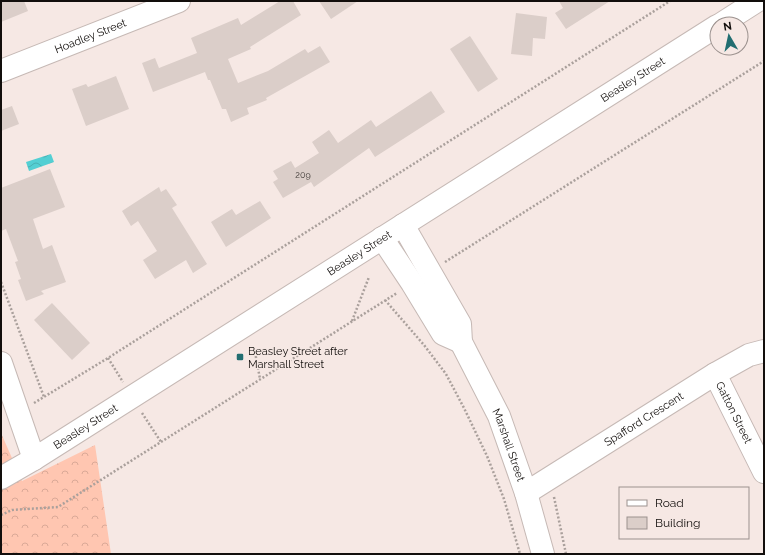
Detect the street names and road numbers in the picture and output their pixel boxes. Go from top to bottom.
street label: Hoadley Street [53,16,128,56]
street label: Beasley Street [599,55,668,105]
street label: Beasley Street [325,228,394,278]
street label: Gatton Street [713,380,755,446]
street label: Spafford Crescent [602,389,686,449]
street label: Beasley Street [51,401,120,452]
street label: Marshall Street [489,407,527,483]

